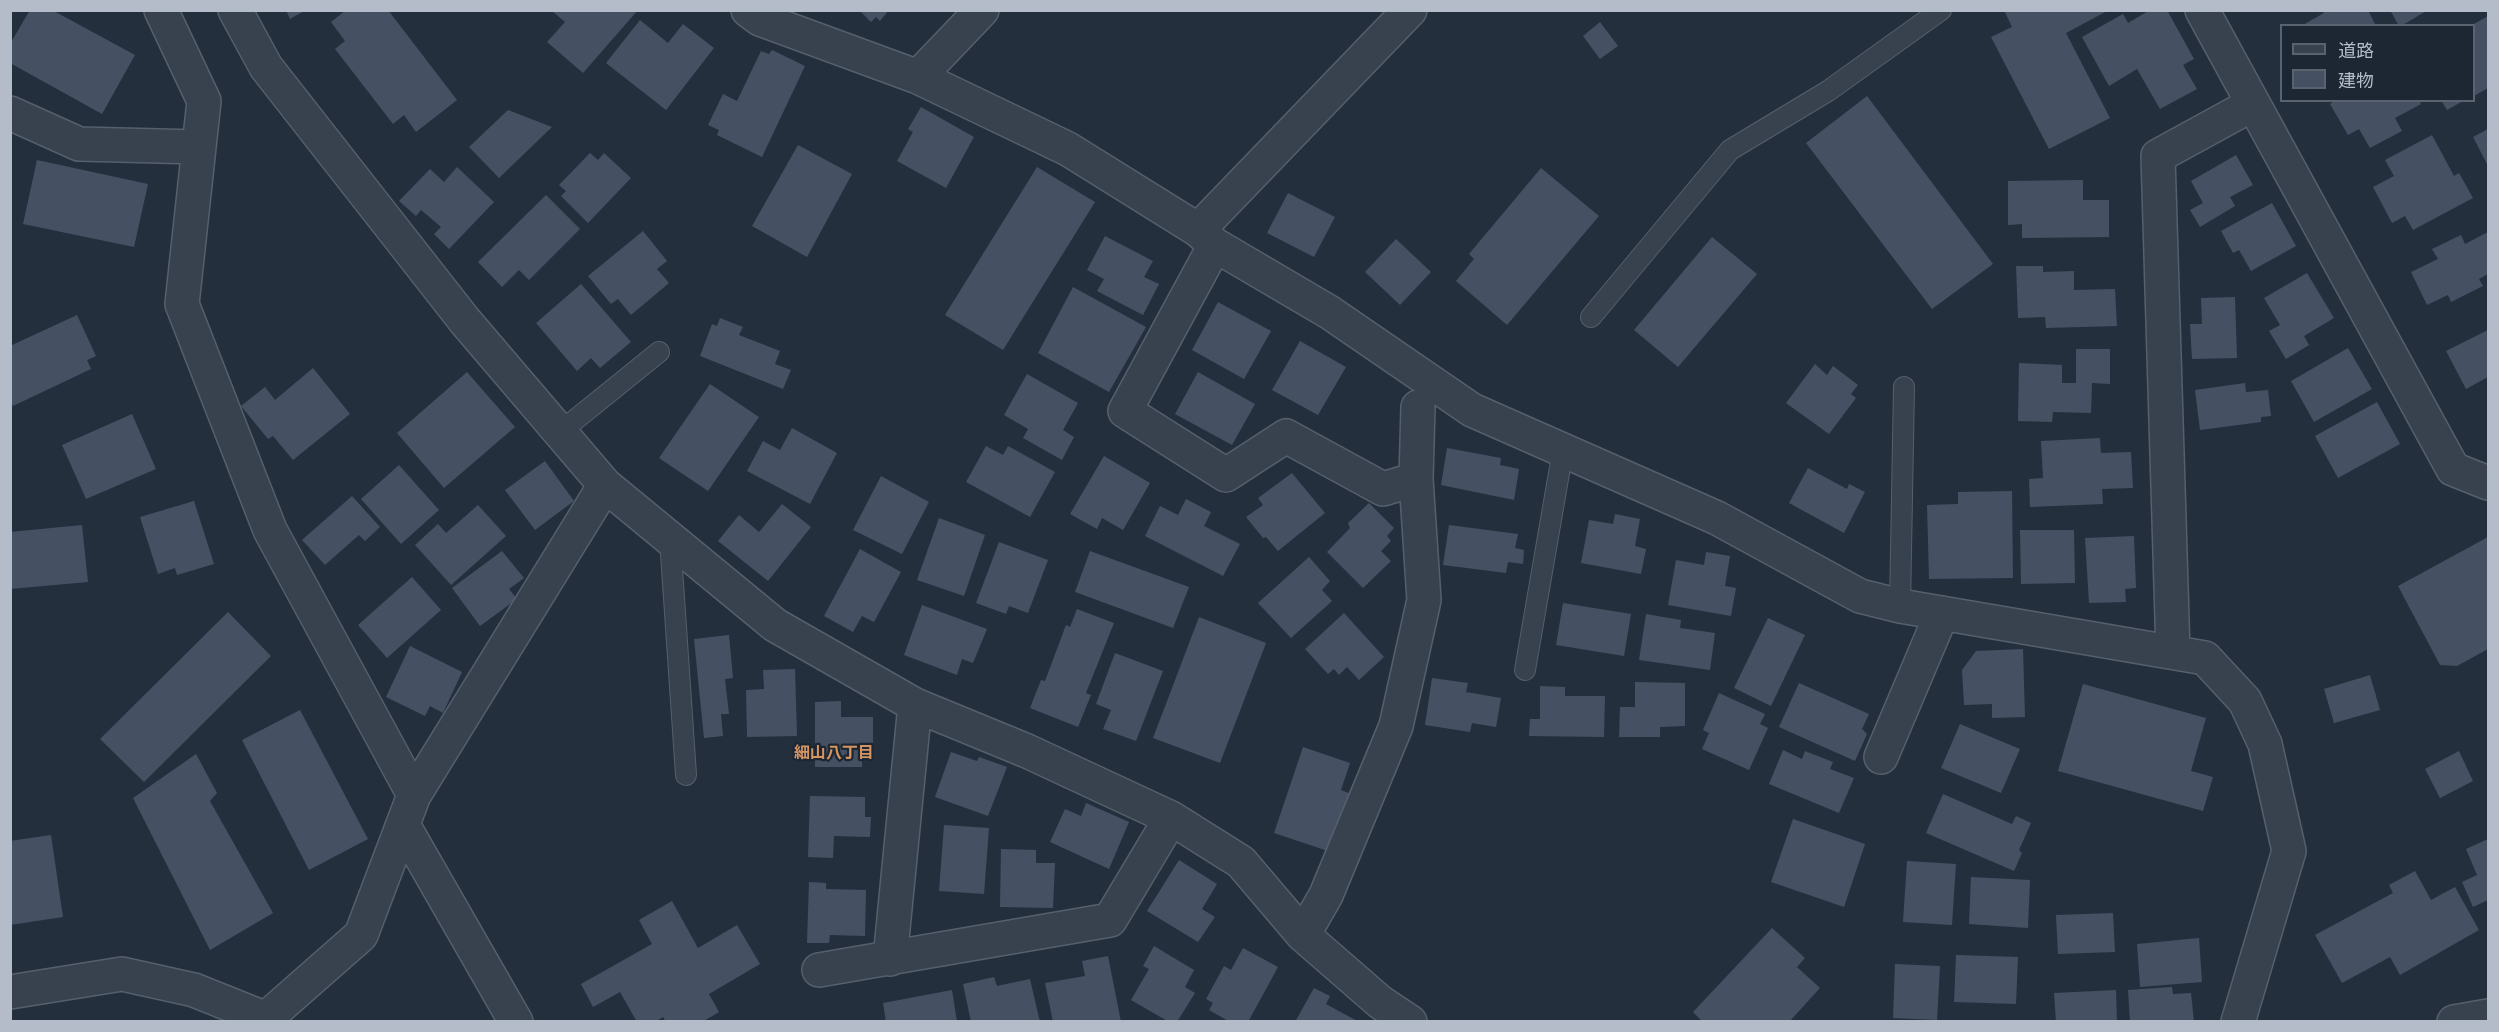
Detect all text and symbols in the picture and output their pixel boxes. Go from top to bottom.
legend [2280,24,2475,102]
text: 道路 [2338,38,2374,63]
text: 建物 [2338,68,2374,93]
district label: 細山八丁目 [794,744,874,764]

